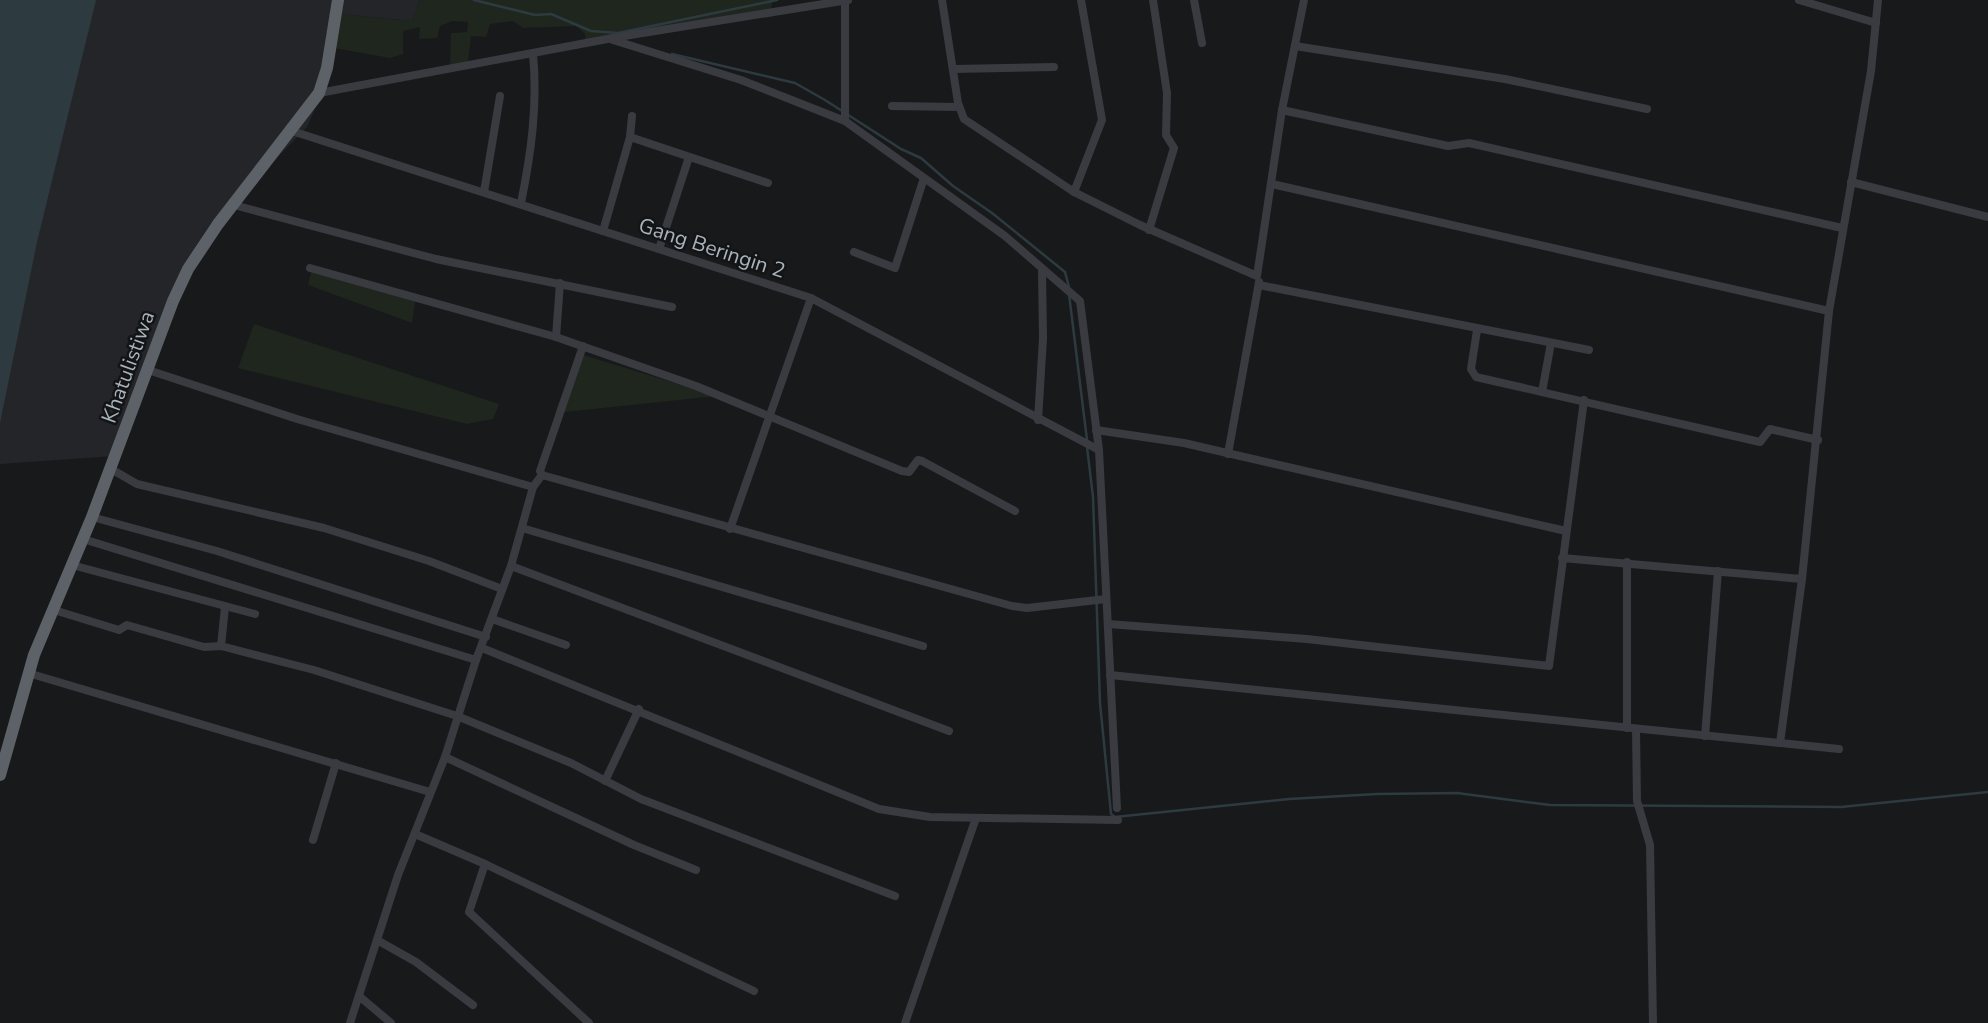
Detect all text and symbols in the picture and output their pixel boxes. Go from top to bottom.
street label: Gang Beringin 2 [635,211,789,285]
street label: Khatulistiwa [95,307,161,427]

